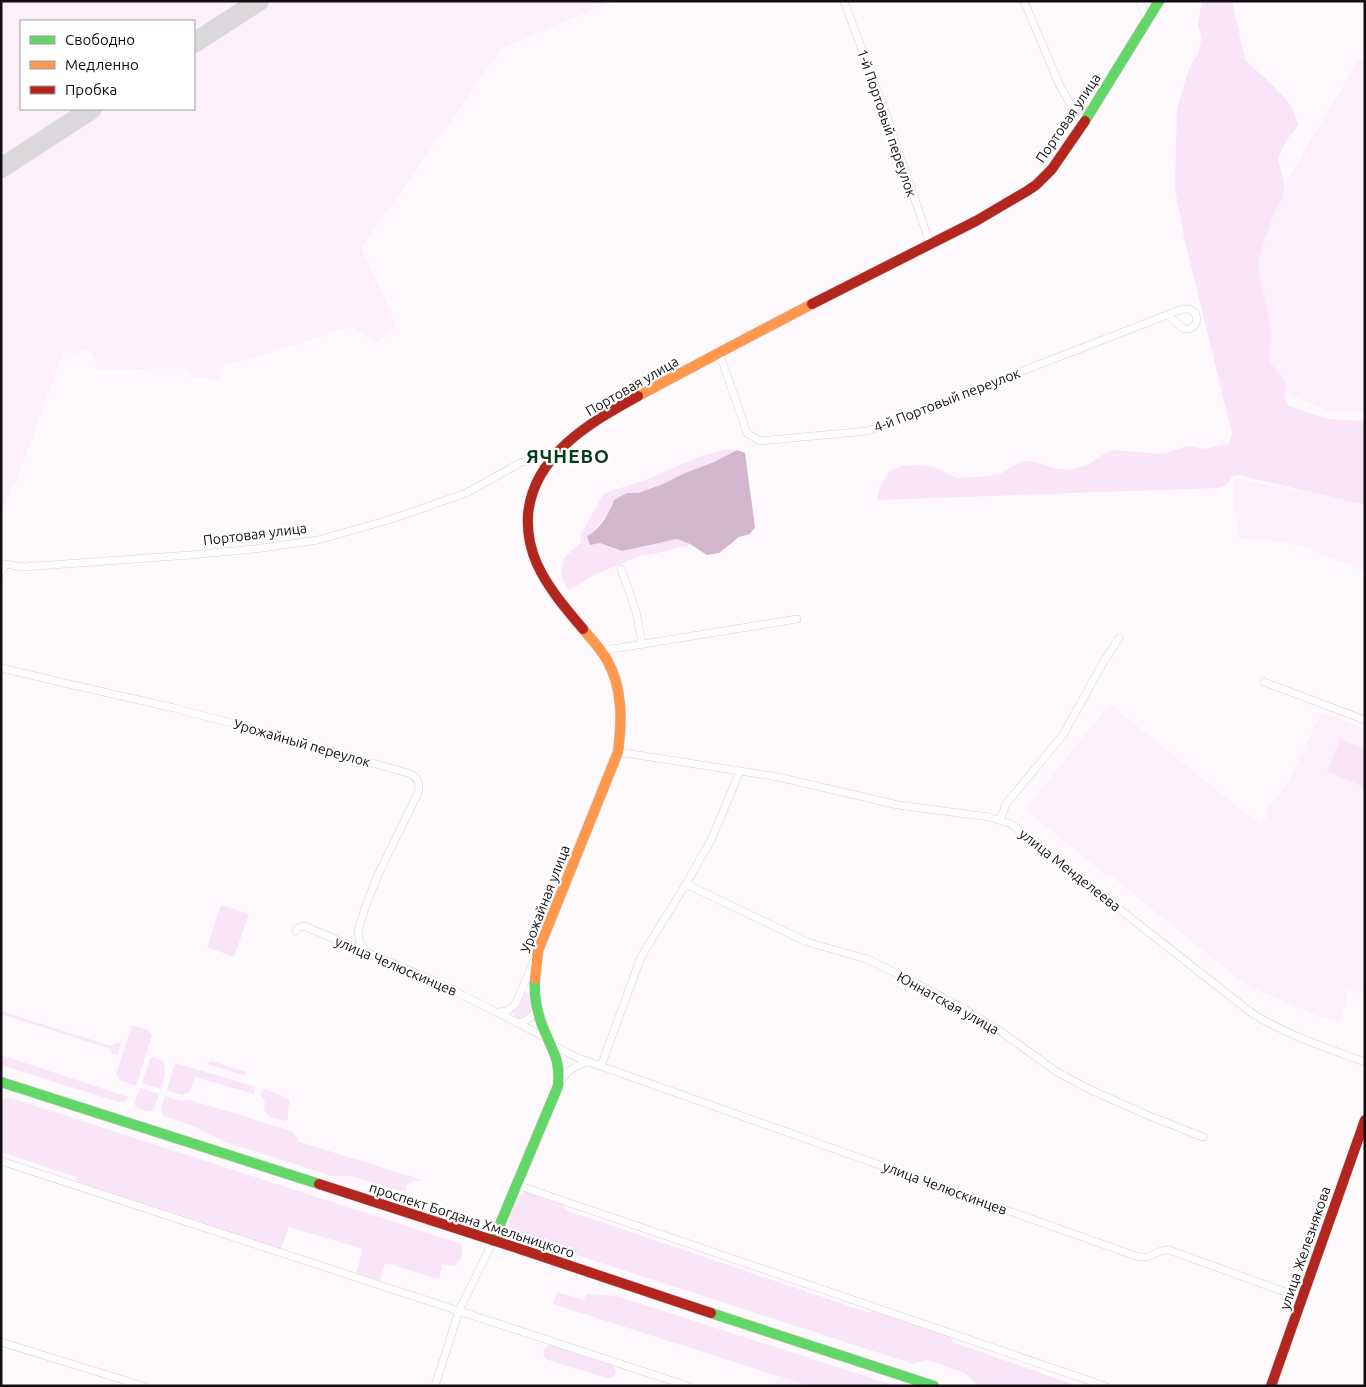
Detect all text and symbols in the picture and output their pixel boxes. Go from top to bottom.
legend [20,20,195,110]
text: Свободно [65,31,135,48]
street label: 1-й Портовый переулок [854,47,920,199]
text: Медленно [65,56,139,73]
street label: Портовая улица [1032,70,1104,166]
text: Пробка [65,81,117,98]
street label: Портовая улица [583,353,681,419]
street label: 4-й Портовый переулок [872,365,1022,435]
district label: ЯЧНЕВО [526,445,610,467]
street label: Портовая улица [202,520,308,548]
street label: Урожайный переулок [232,716,372,770]
street label: улица Менделеева [1016,825,1124,915]
street label: Урожайная улица [517,843,573,955]
street label: улица Челюскинцев [333,933,459,999]
street label: Юннатская улица [894,968,1002,1038]
street label: улица Челюскинцев [881,1158,1009,1218]
street label: проспект Богдана Хмельницкого [367,1179,577,1261]
street label: улица Железнякова [1276,1184,1334,1312]

